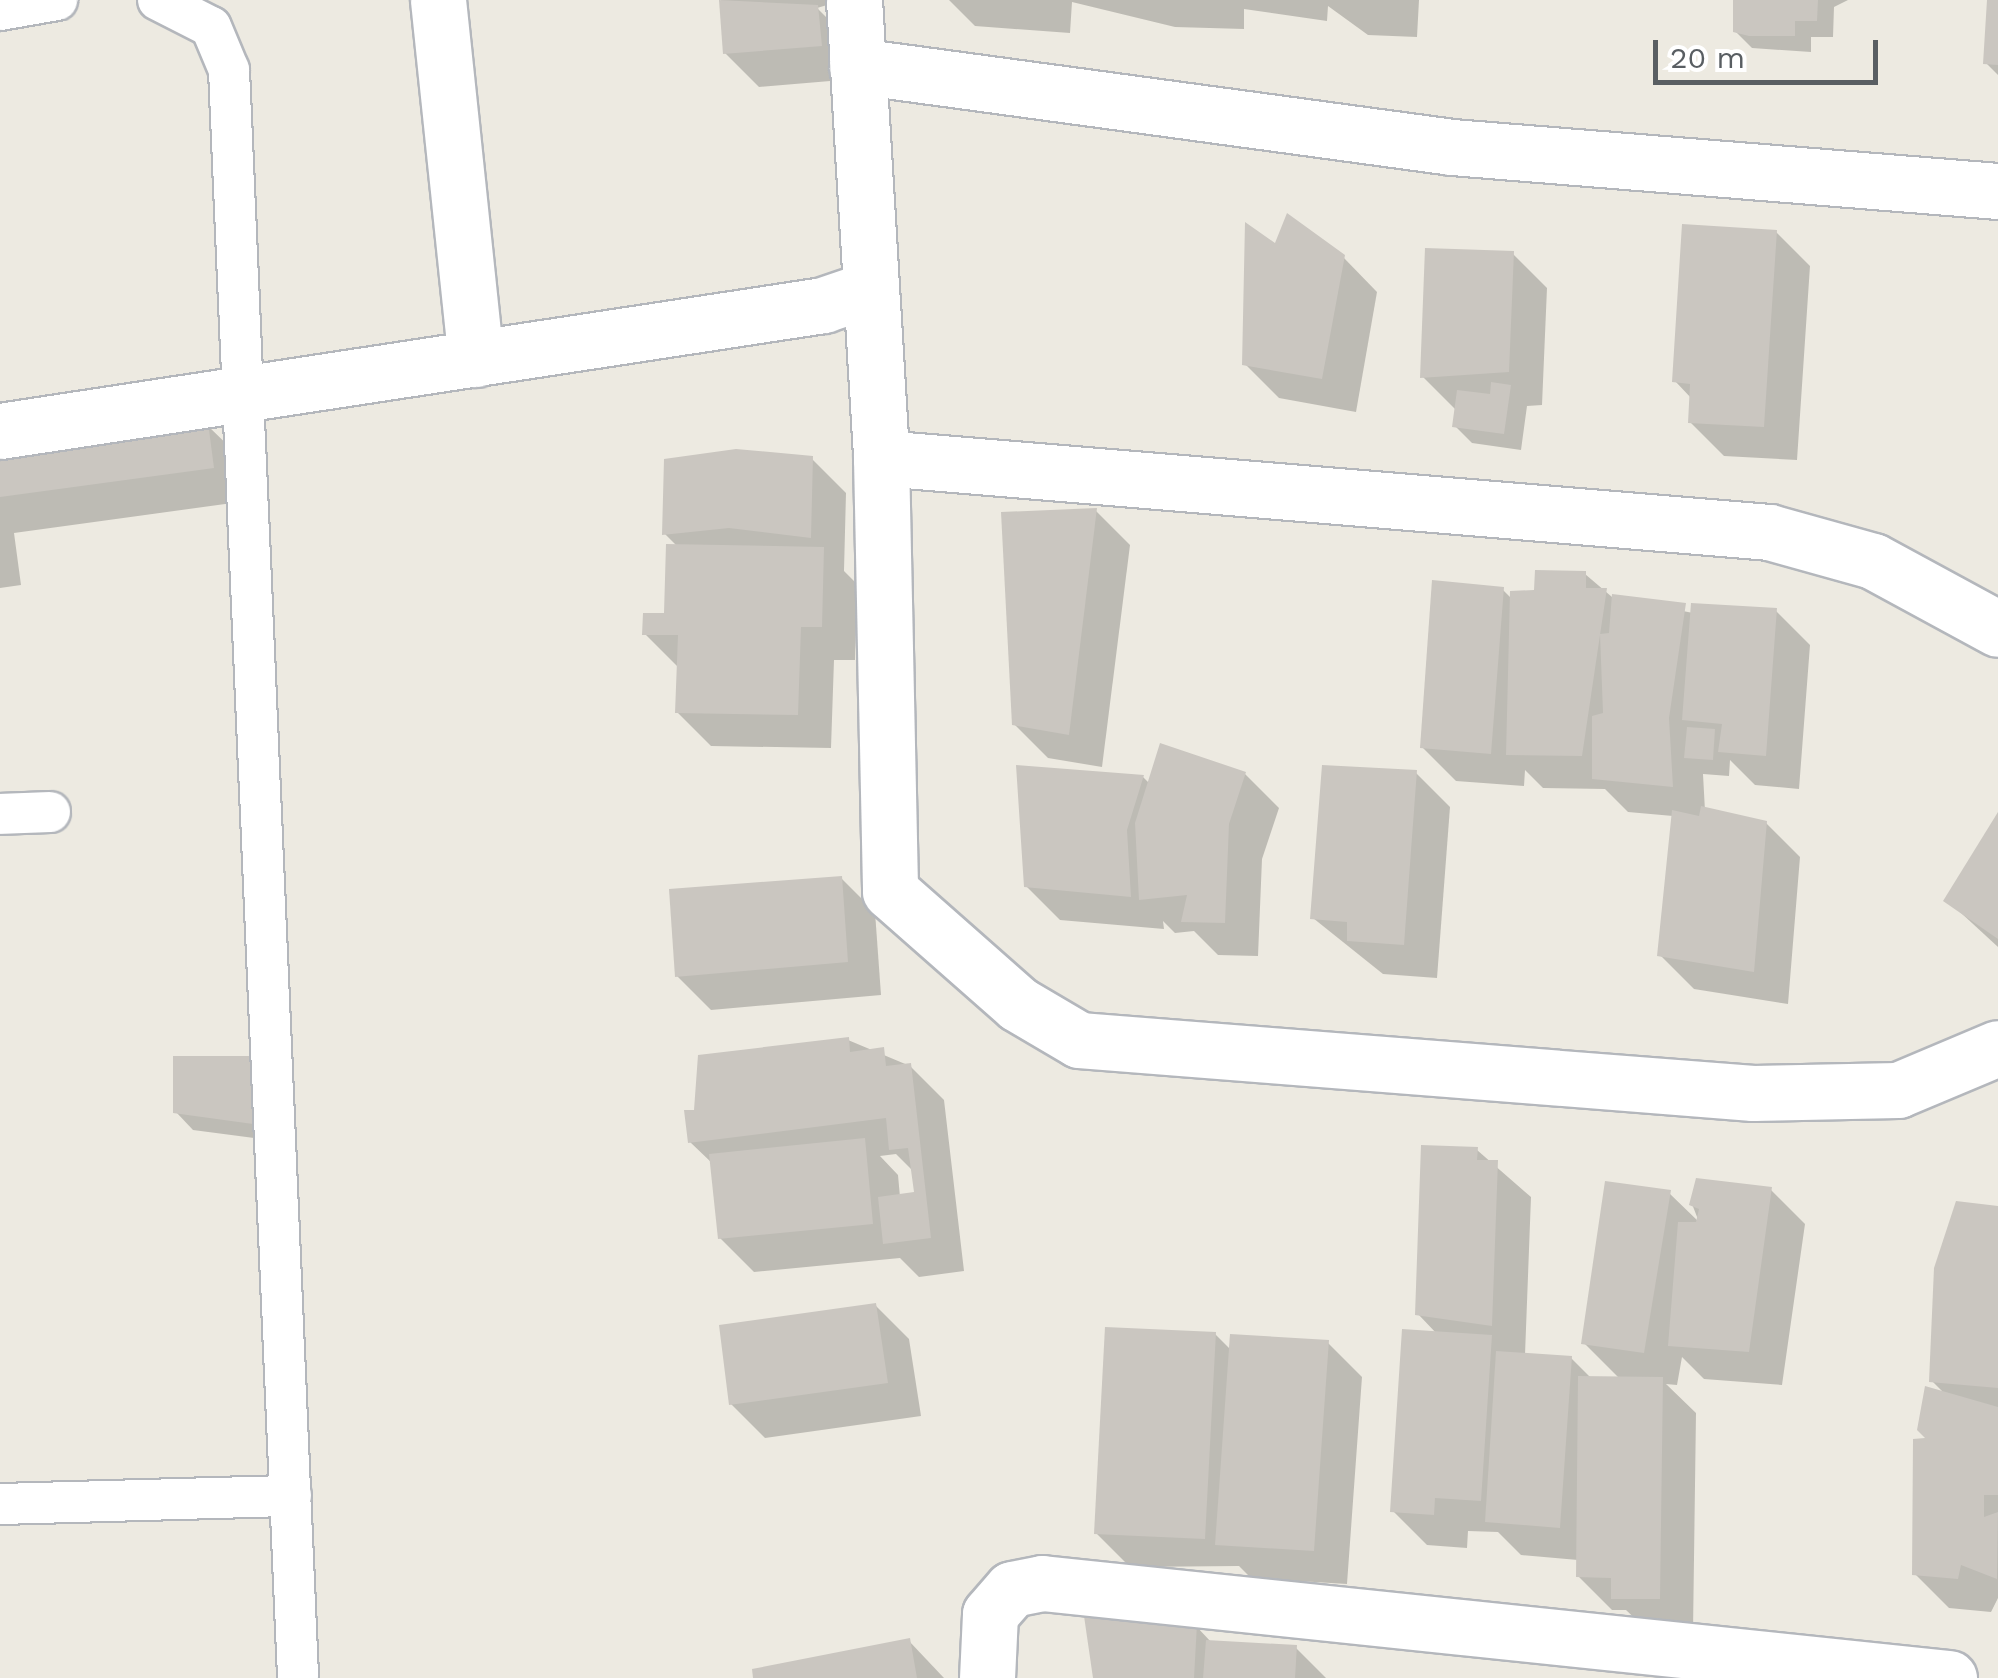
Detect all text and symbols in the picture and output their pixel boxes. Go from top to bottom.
scale bar [1658,20,1883,82]
text: 20 m [1670,40,1745,75]

